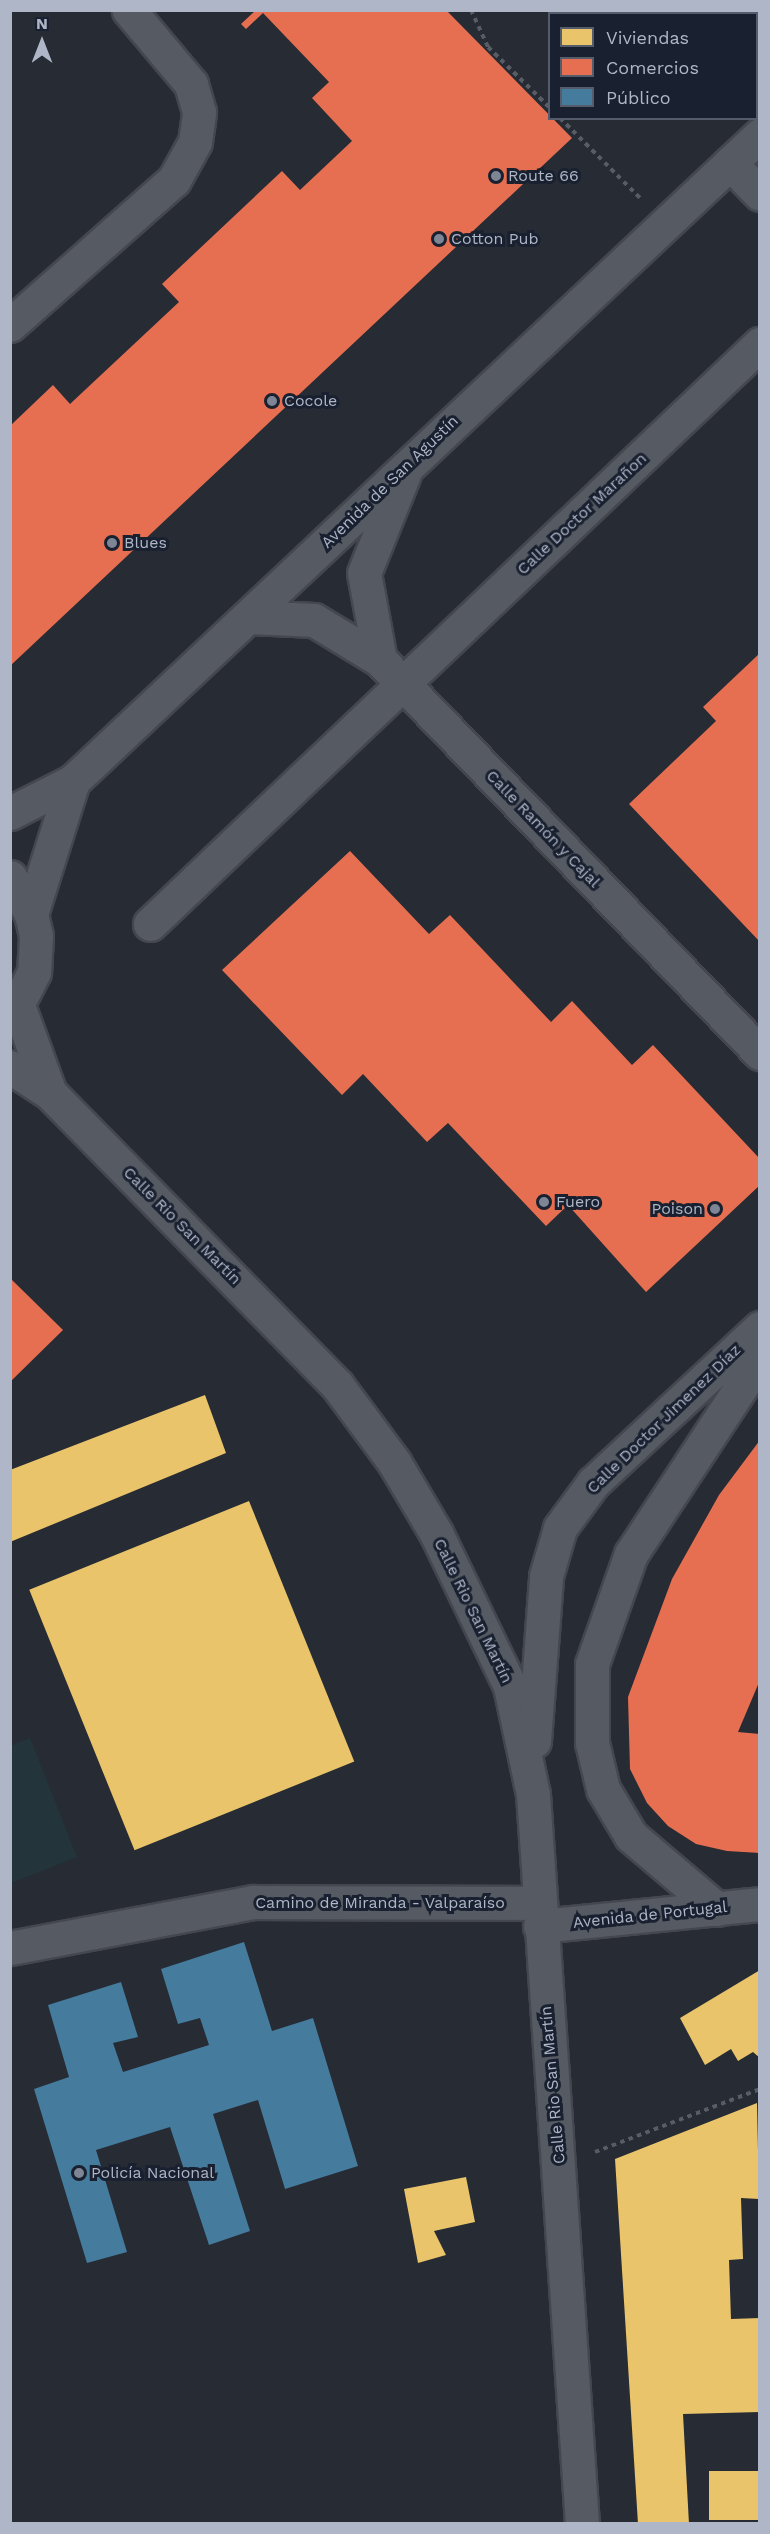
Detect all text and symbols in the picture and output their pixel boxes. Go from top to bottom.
north arrow [12,12,72,72]
legend [548,12,758,120]
text: N [36,14,48,33]
text: Viviendas [606,27,689,48]
text: Comercios [606,57,699,78]
text: Público [606,87,671,108]
place label: Route 66 [508,166,579,186]
marker: Route 66 [489,169,503,183]
place label: Cotton Pub [451,229,538,249]
marker: Cotton Pub [432,232,446,246]
place label: Cocole [284,391,337,411]
marker: Cocole [265,394,279,408]
street label: Avenida de San Agustín [317,411,463,553]
street label: Calle Doctor Marañon [513,449,651,579]
place label: Blues [124,533,167,553]
marker: Blues [105,536,119,550]
street label: Calle Ramón y Cajal [482,766,604,892]
street label: Calle Rio San Martín [119,1163,245,1289]
place label: Fuero [556,1192,600,1212]
marker: Fuero [537,1195,551,1209]
place label: Poison [652,1199,703,1219]
marker: Poison [708,1202,722,1216]
street label: Calle Doctor Jimenez Díaz [583,1340,745,1498]
street label: Calle Rio San Martín [430,1536,516,1686]
street label: Camino de Miranda - Valparaíso [255,1893,505,1913]
street label: Avenida de Portugal [572,1897,728,1933]
street label: Calle Rio San Martín [537,2005,569,2165]
place label: Policía Nacional [91,2163,214,2183]
marker: Policía Nacional [72,2166,86,2180]

